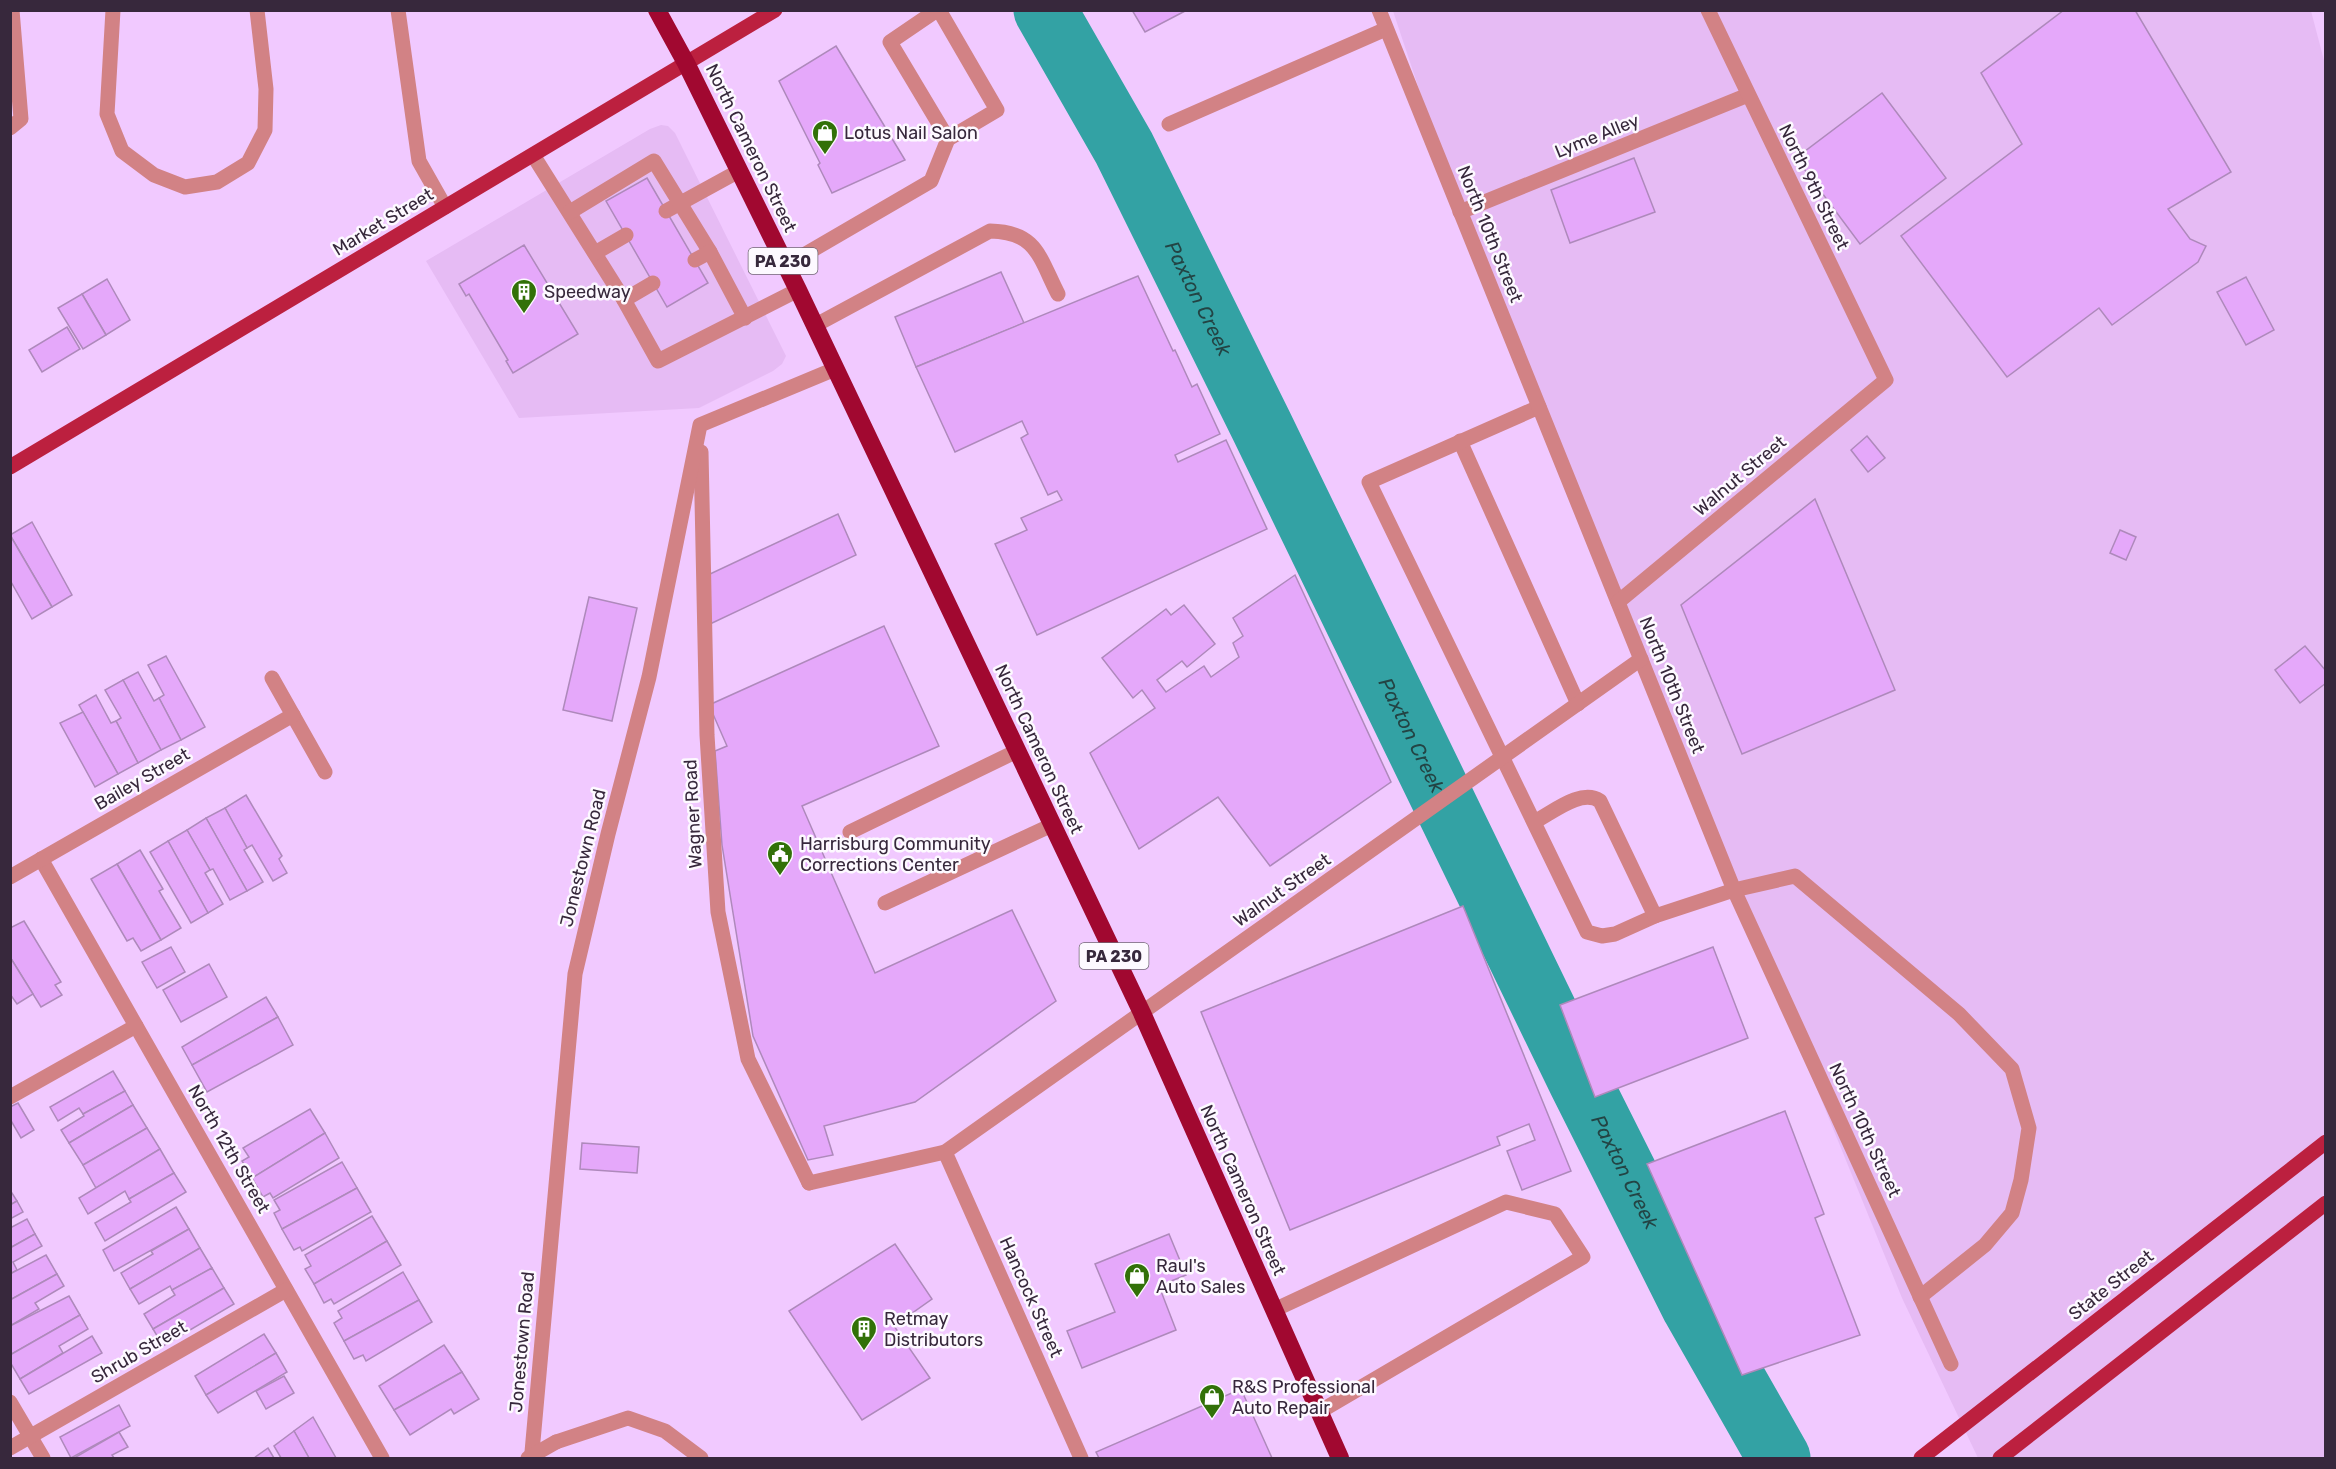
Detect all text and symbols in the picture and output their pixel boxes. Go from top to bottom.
street label: North Cameron Street [701,60,801,236]
street label: Lyme Alley [1552,109,1642,163]
shop icon: Lotus Nail Salon [810,118,840,156]
street label: North 9th Street [1774,121,1854,253]
place label: Lotus Nail Salon [844,122,978,144]
street label: North 10th Street [1453,162,1527,306]
street label: Market Street [329,183,437,261]
water label: Paxton Creek [1160,237,1237,361]
road number: PA 230 [748,248,818,274]
building icon: Speedway [509,277,539,315]
place label: Speedway [544,281,631,303]
street label: Walnut Street [1689,431,1791,521]
street label: North 10th Street [1635,613,1709,757]
street label: North Cameron Street [990,661,1088,837]
water label: Paxton Creek [1374,674,1450,797]
street label: Bailey Street [90,743,194,815]
street label: Wagner Road [679,759,707,869]
street label: Jonestown Road [555,787,611,929]
place label: Harrisburg Community Corrections Center [800,833,991,876]
public building icon: Harrisburg Community Corrections Center [765,839,795,877]
street label: Walnut Street [1229,848,1335,932]
road number: PA 230 [1080,943,1148,969]
street label: North 10th Street [1824,1059,1906,1201]
street label: North 12th Street [183,1081,275,1217]
street label: North Cameron Street [1195,1101,1291,1279]
water label: Paxton Creek [1586,1111,1664,1234]
street label: Hancock Street [995,1233,1067,1361]
street label: State Street [2064,1245,2158,1325]
place label: Raul's Auto Sales [1156,1255,1245,1298]
shop icon: Raul's Auto Sales [1122,1261,1152,1299]
street label: Jonestown Road [505,1271,539,1413]
place label: Retmay Distributors [884,1308,983,1351]
building icon: Retmay Distributors [849,1314,879,1352]
street label: Shrub Street [87,1316,191,1388]
place label: R&S Professional Auto Repair [1232,1376,1375,1419]
shop icon: R&S Professional Auto Repair [1197,1382,1227,1420]

